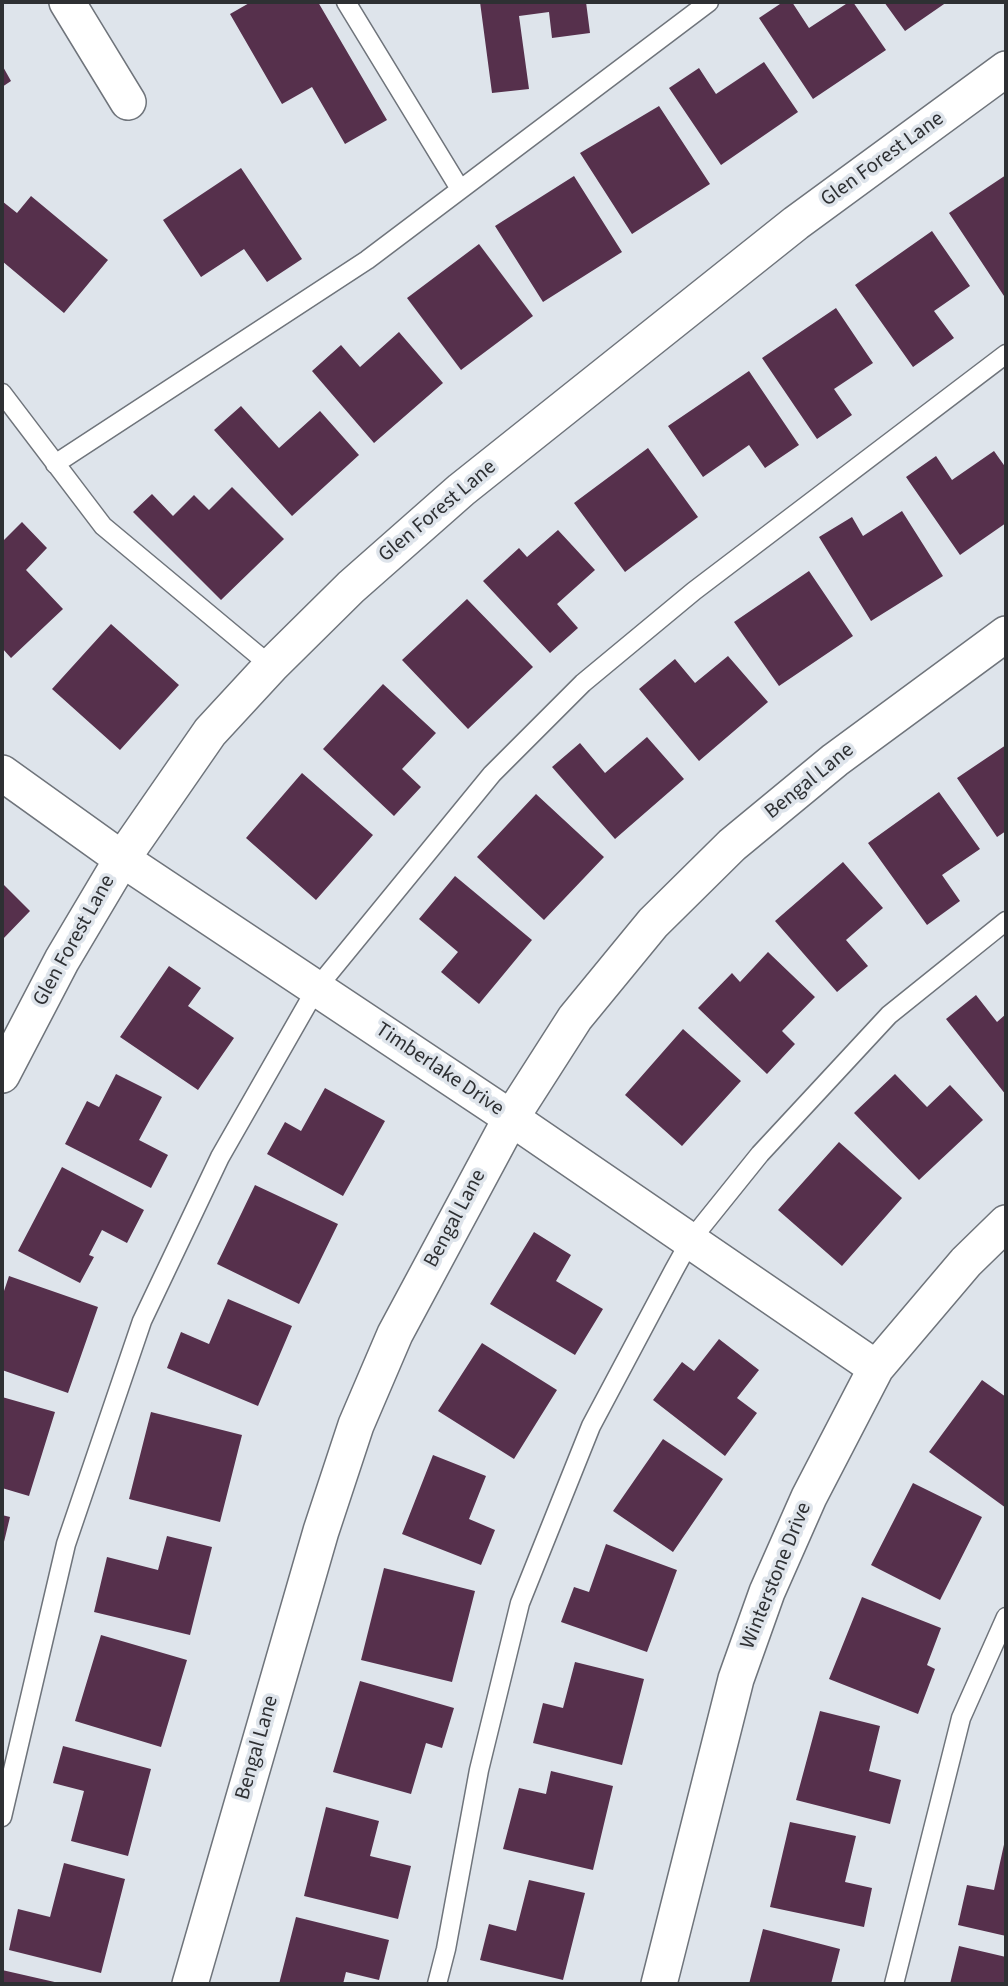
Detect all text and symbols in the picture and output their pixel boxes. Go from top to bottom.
street label: Glen Forest Lane [817,107,949,213]
street label: Glen Forest Lane [374,456,502,568]
street label: Bengal Lane [760,738,860,826]
street label: Glen Forest Lane [29,871,121,1011]
street label: Timberlake Drive [370,1018,508,1122]
street label: Bengal Lane [420,1166,492,1272]
street label: Winterstone Drive [736,1499,818,1653]
street label: Bengal Lane [231,1693,285,1803]

